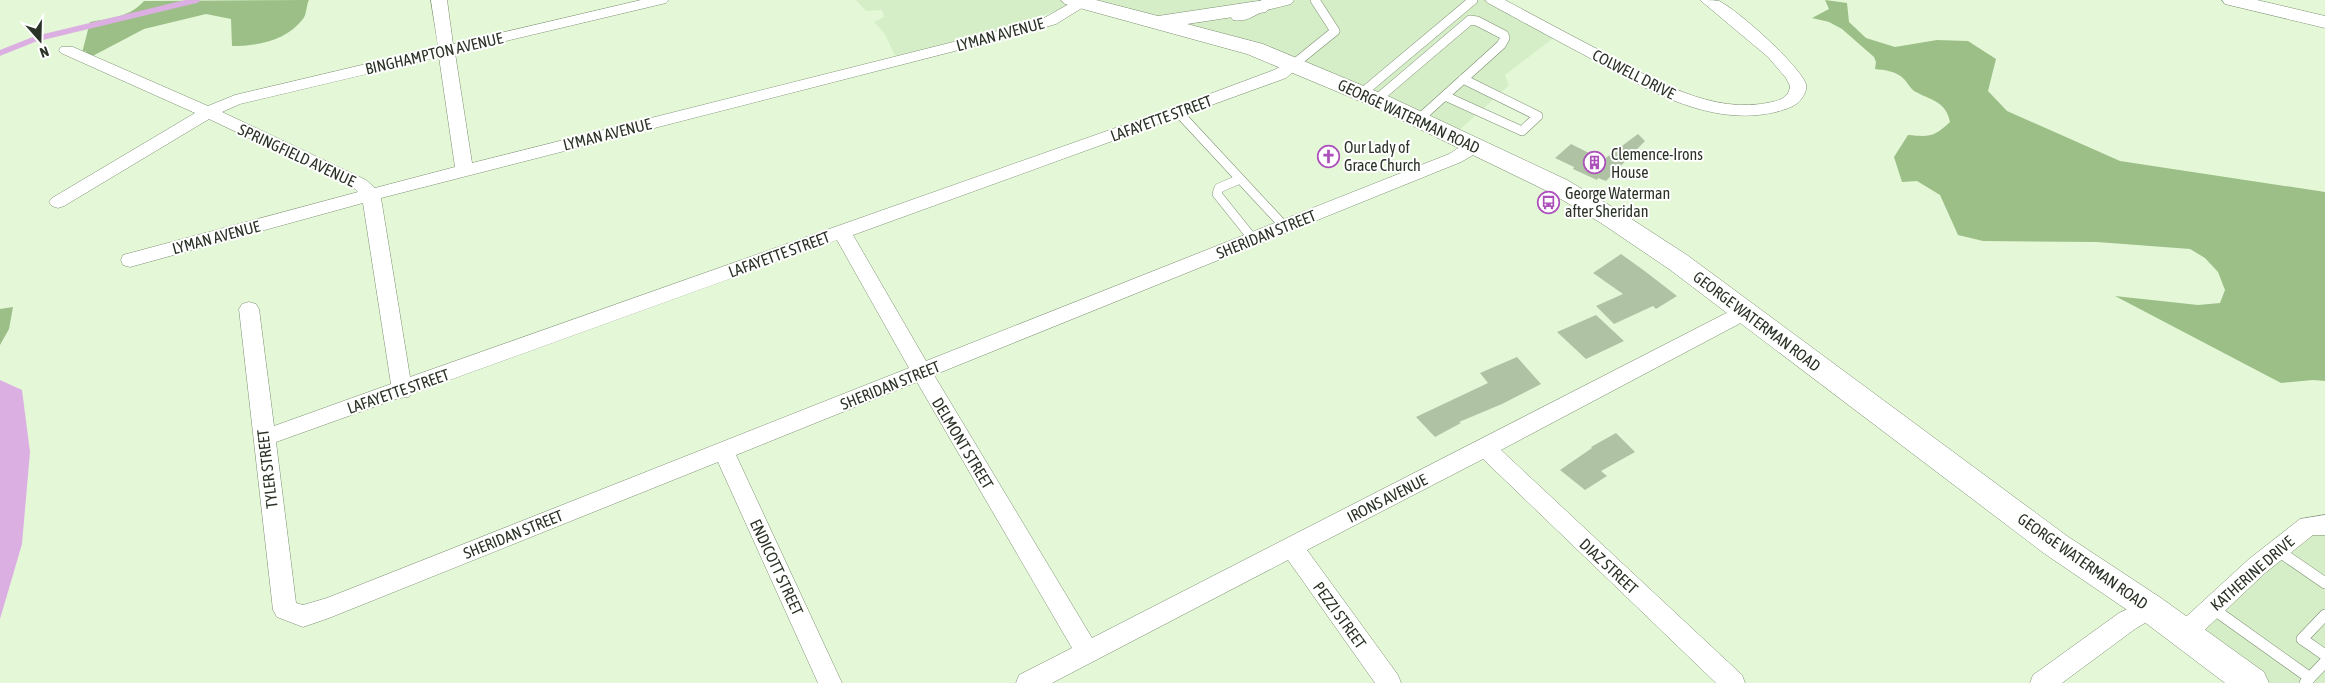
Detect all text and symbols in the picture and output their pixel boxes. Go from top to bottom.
street label: LYMAN AVENUE [954,14,1046,54]
north arrow [15,15,65,65]
street label: BINGHAMPTON AVENUE [363,28,505,78]
text: N [38,43,51,61]
street label: COLWELL DRIVE [1590,45,1678,103]
street label: GEORGE WATERMAN ROAD [1335,75,1483,157]
street label: LAFAYETTE STREET [1108,91,1214,145]
street label: LYMAN AVENUE [561,114,653,154]
street label: SPRINGFIELD AVENUE [236,120,359,190]
place label: Our Lady of Grace Church [1344,138,1421,174]
church icon: Our Lady of Grace Church [1316,144,1340,168]
place label: Clemence-Irons House [1611,145,1703,181]
building icon: Clemence-Irons House [1583,151,1607,175]
place label: George Waterman after Sheridan [1565,184,1670,220]
bus stop icon: George Waterman after Sheridan [1537,190,1561,214]
street label: SHERIDAN STREET [1214,206,1318,262]
street label: LYMAN AVENUE [170,217,262,257]
street label: LAFAYETTE STREET [726,227,832,281]
street label: GEORGE WATERMAN ROAD [1690,267,1824,375]
street label: SHERIDAN STREET [838,357,942,413]
street label: LAFAYETTE STREET [345,365,451,417]
street label: DELMONT STREET [929,394,997,492]
street label: TYLER STREET [253,428,281,510]
street label: IRONS AVENUE [1344,470,1430,526]
street label: SHERIDAN STREET [461,506,565,562]
street label: GEORGE WATERMAN ROAD [2015,509,2151,613]
street label: ENDICOTT STREET [747,516,807,618]
street label: KATHERINE DRIVE [2207,532,2297,614]
street label: DIAZ STREET [1576,535,1642,597]
street label: PEZZI STREET [1310,578,1370,652]

